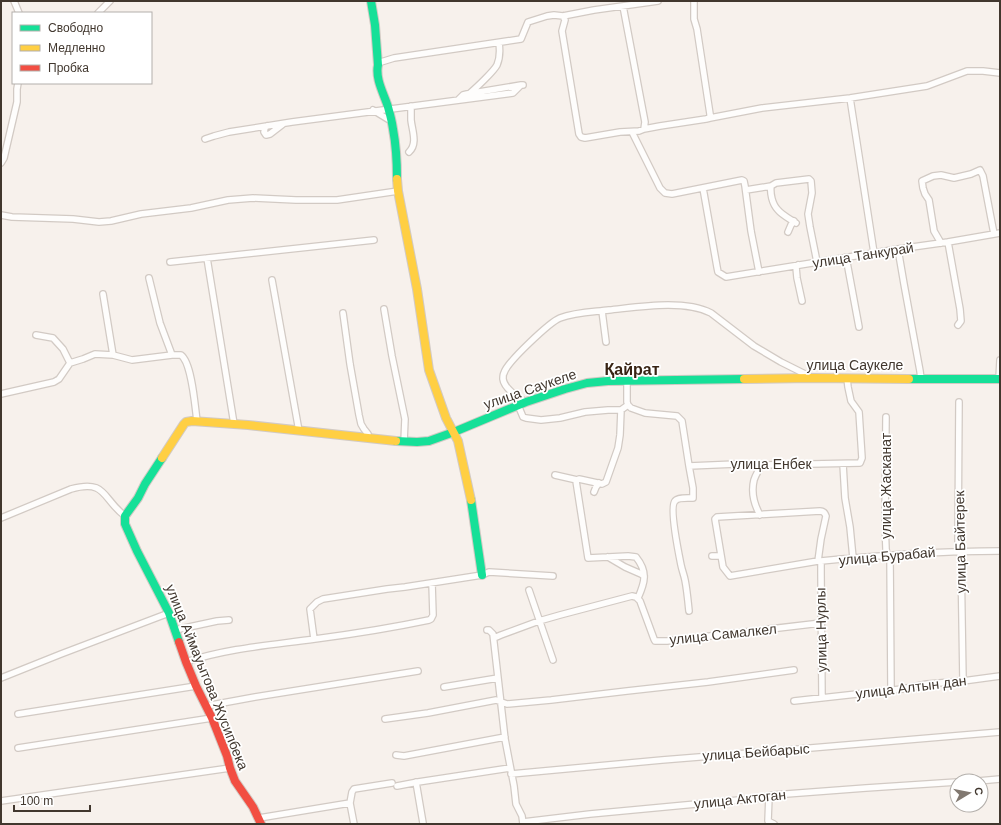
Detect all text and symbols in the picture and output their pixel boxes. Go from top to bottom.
legend [12,12,152,84]
text: Свободно [48,21,103,35]
text: Медленно [48,41,105,55]
text: Пробка [48,61,89,75]
street label: улица Танкурай [811,239,915,271]
street label: улица Саукеле [807,357,904,373]
district label: Қайрат [604,361,660,378]
street label: улица Саукеле [482,366,579,412]
street label: улица Жасканат [878,432,894,539]
street label: улица Енбек [730,456,812,472]
street label: улица Байтерек [951,490,969,594]
street label: улица Бурабай [838,544,936,568]
street label: улица Аймауытова Жусипбека [162,582,252,772]
street label: улица Нурлы [812,587,830,673]
street label: улица Самалкел [669,620,777,648]
street label: улица Алтын дан [855,672,967,702]
street label: улица Бейбарыс [702,740,810,764]
north arrow [949,773,989,813]
street label: улица Актоган [693,786,787,812]
text: С [972,786,985,796]
scale bar [14,787,90,813]
text: 100 m [20,794,53,808]

